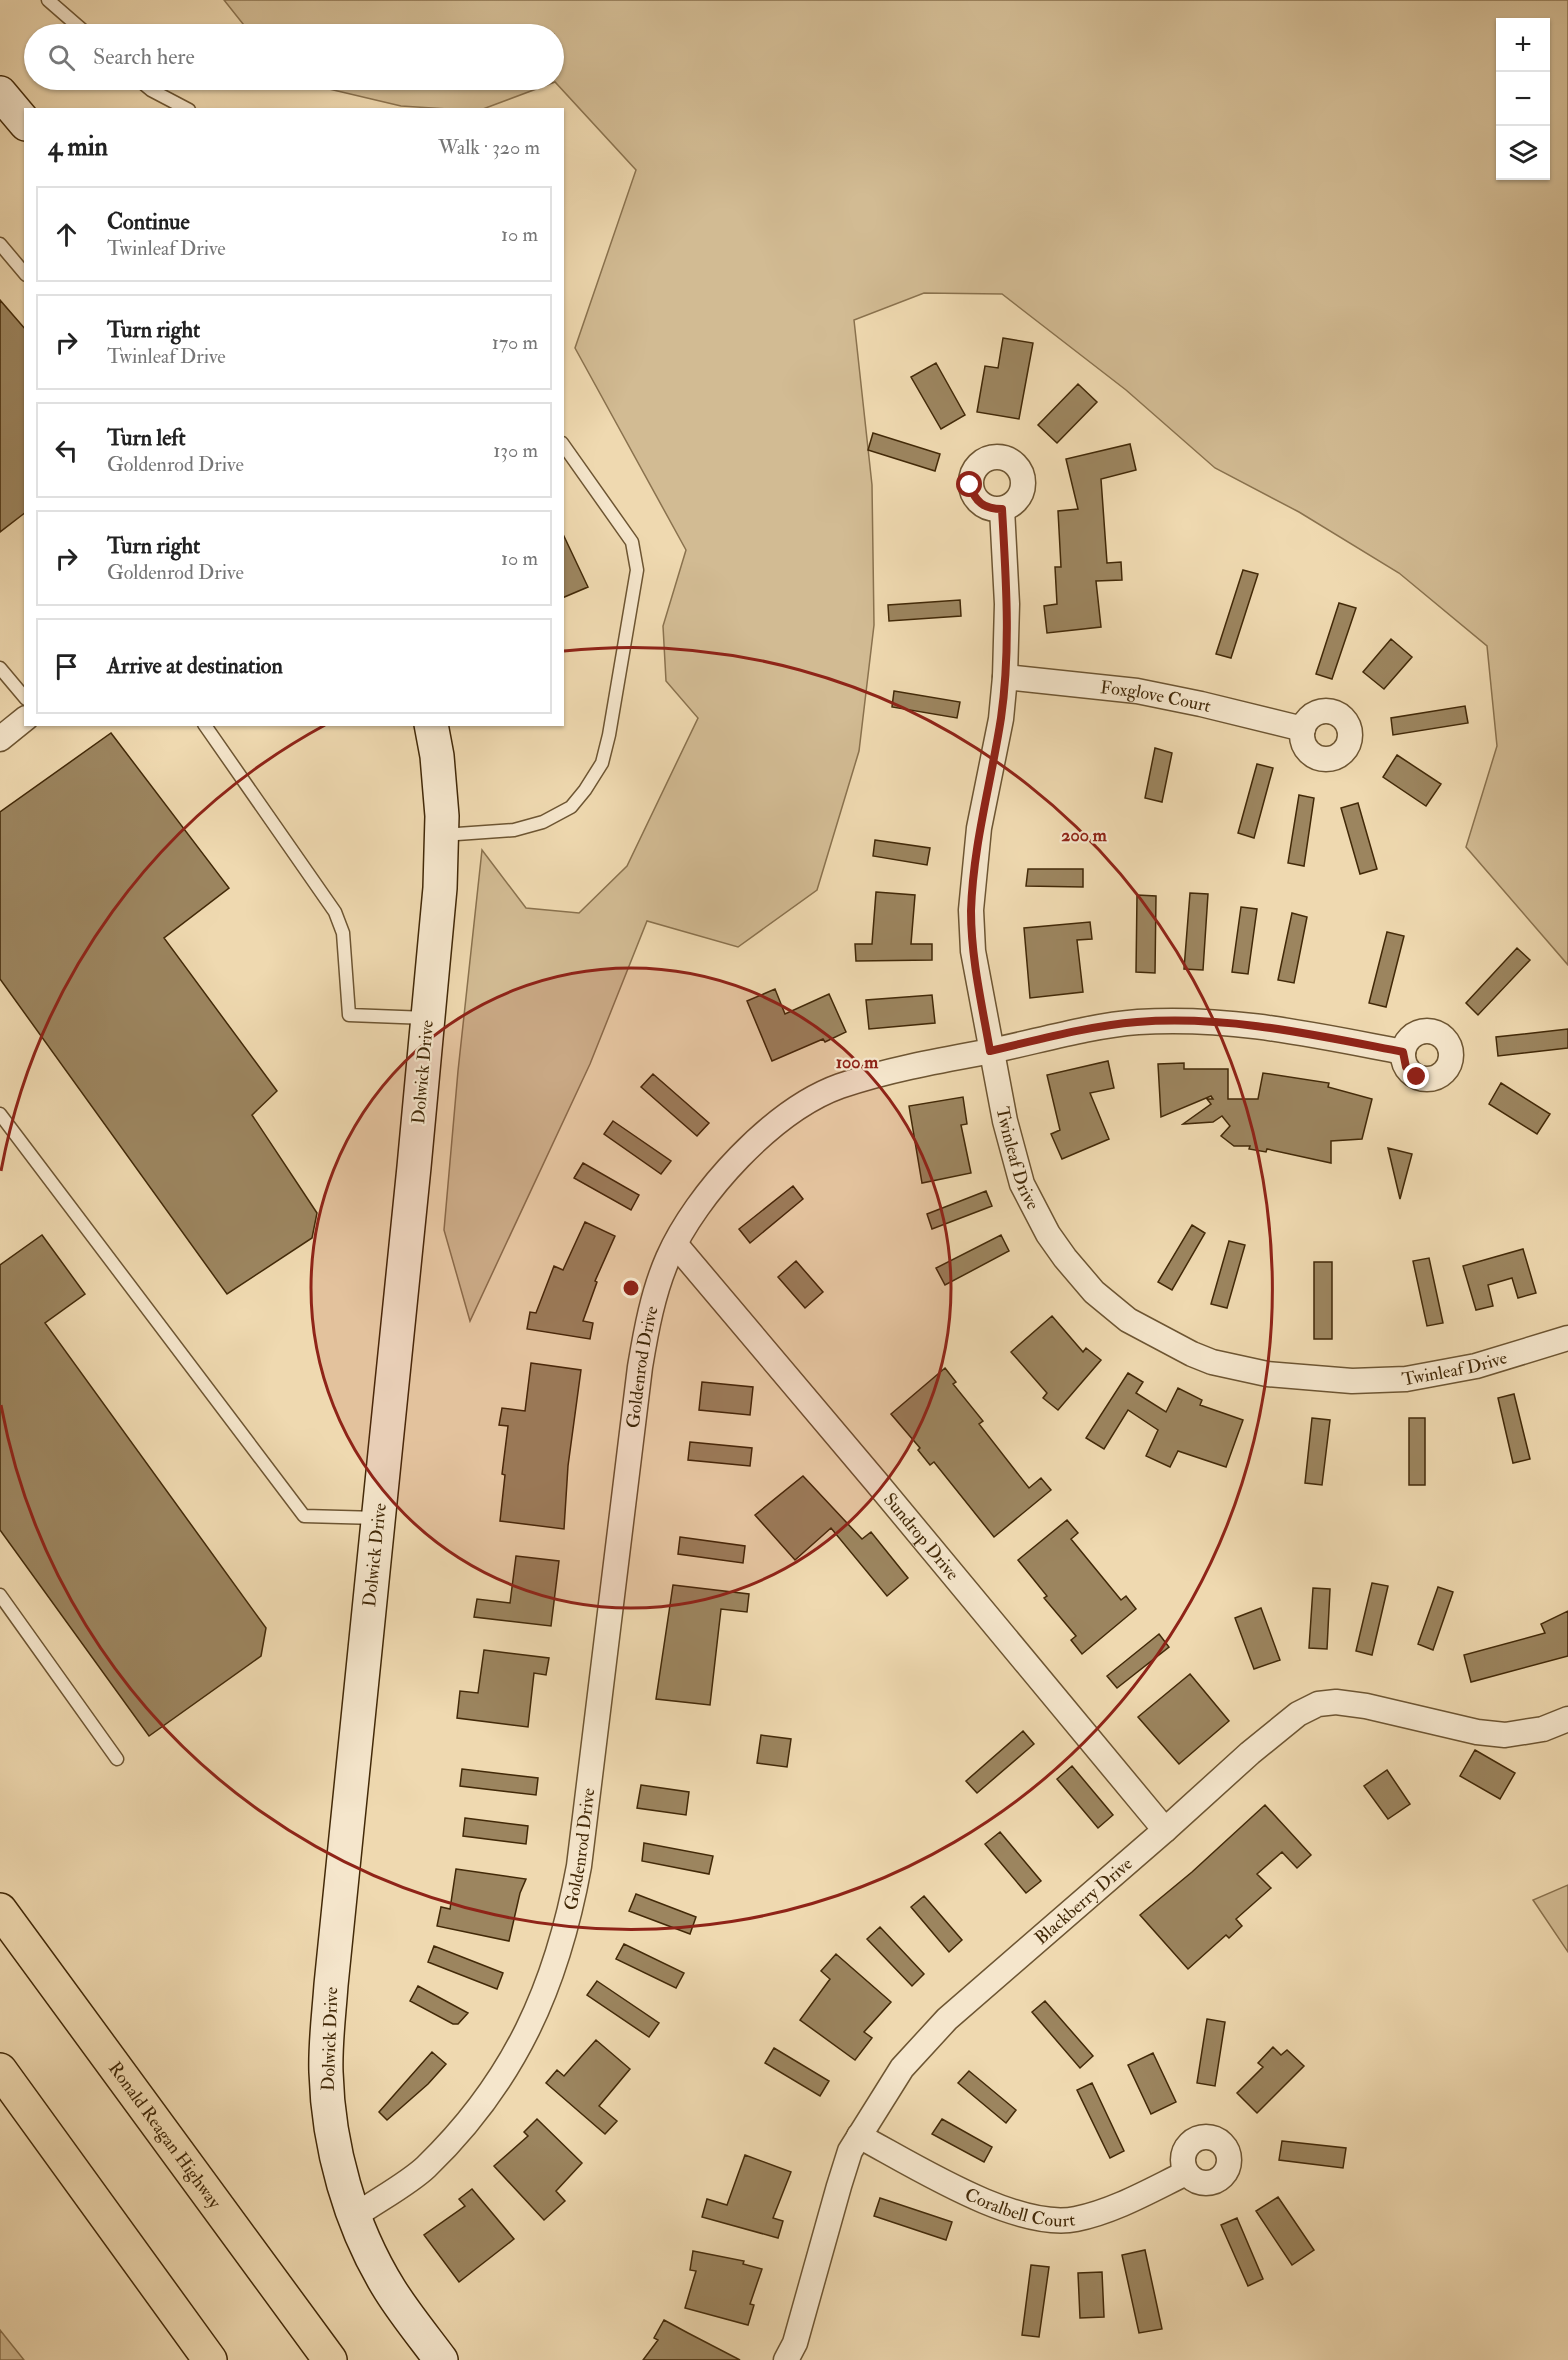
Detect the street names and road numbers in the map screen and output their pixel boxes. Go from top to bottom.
street label: Foxglove Court [1099,676,1214,718]
street label: Dolwick Drive [407,1019,439,1125]
street label: Twinleaf Drive [991,1105,1045,1214]
street label: Goldenrod Drive [621,1303,663,1429]
street label: Twinleaf Drive [1400,1346,1510,1391]
street label: Sundrop Drive [878,1488,965,1585]
street label: Dolwick Drive [358,1501,392,1608]
street label: Goldenrod Drive [559,1786,600,1912]
street label: Blackberry Drive [1030,1852,1138,1949]
street label: Dolwick Drive [317,1986,343,2092]
street label: Ronald Reagan Highway [104,2057,227,2214]
street label: Coralbell Court [961,2183,1077,2232]

